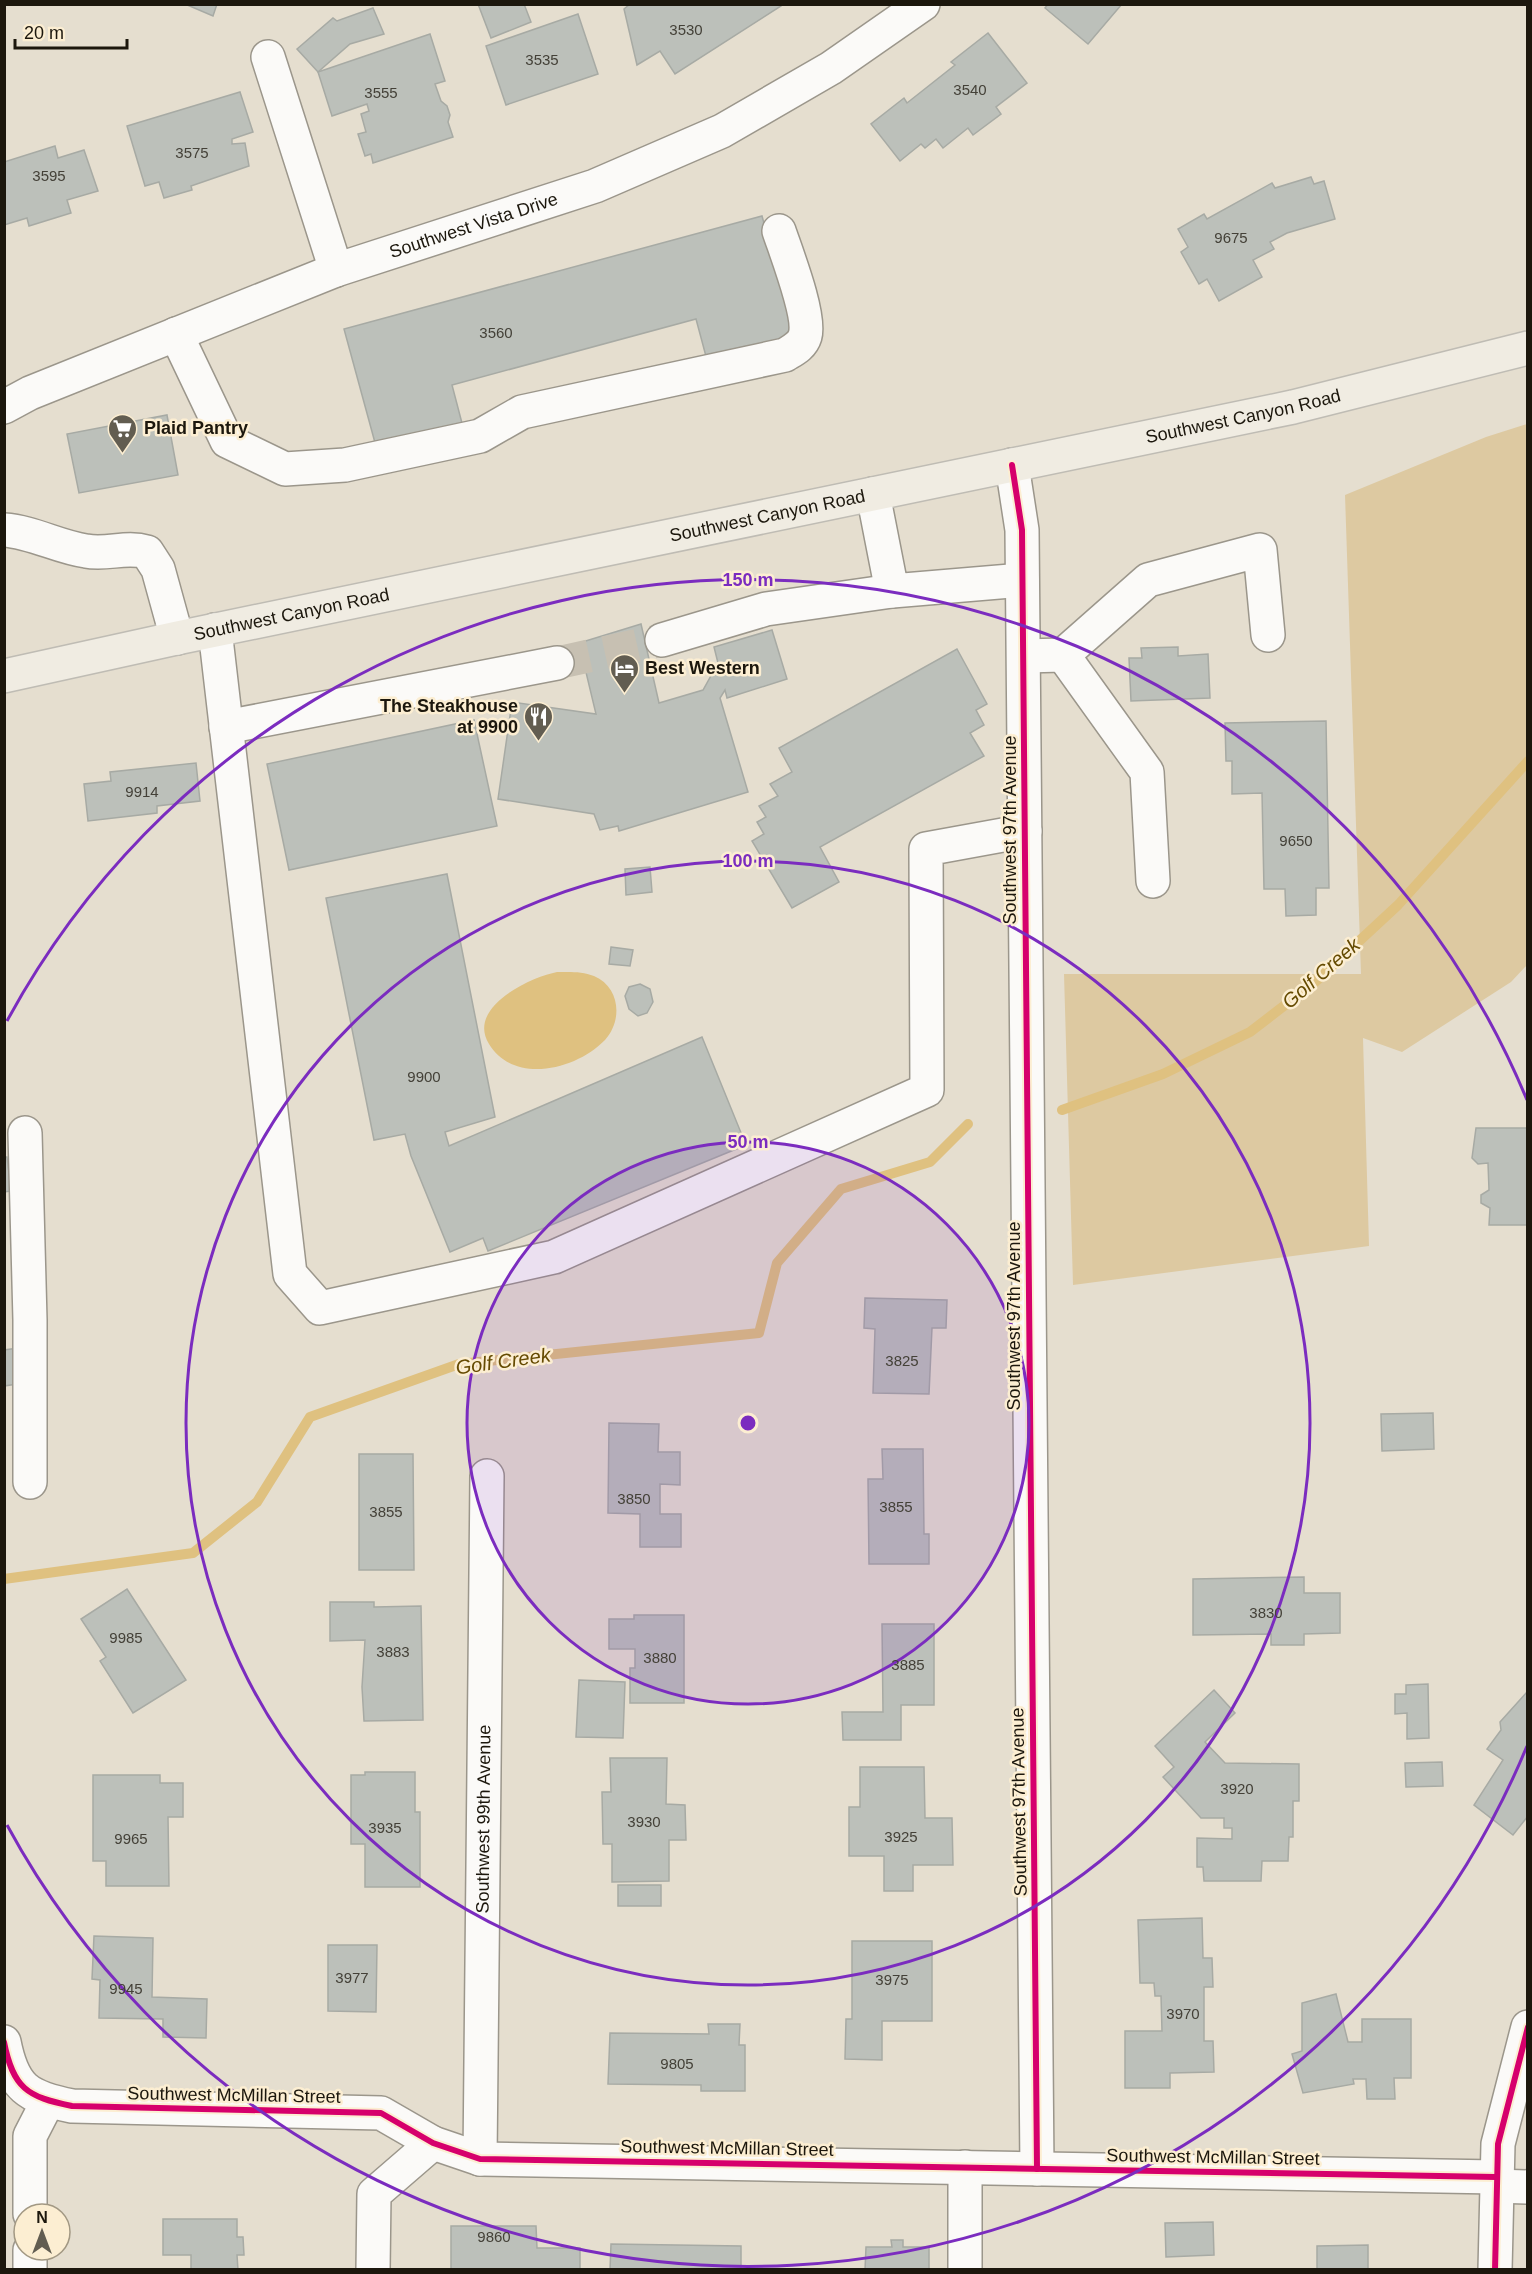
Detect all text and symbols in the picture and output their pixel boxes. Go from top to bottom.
scale bar [15,12,128,50]
house number: 3530 [669,21,703,38]
text: 20 m [24,23,64,43]
house number: 3535 [525,51,559,68]
house number: 3540 [953,81,987,98]
house number: 3555 [364,84,398,101]
house number: 3575 [175,144,209,161]
house number: 3595 [32,167,66,184]
street label: Southwest Vista Drive [387,189,560,262]
house number: 9675 [1214,229,1248,246]
house number: 3560 [479,324,513,341]
street label: Southwest Canyon Road [1144,385,1343,447]
supermarket icon: Plaid Pantry [107,412,139,454]
place label: Plaid Pantry [144,418,248,438]
street label: Southwest Canyon Road [668,486,867,546]
text: 150 m [722,570,774,590]
street label: Southwest Canyon Road [192,584,391,644]
hotel icon: Best Western [608,652,640,694]
place label: Best Western [645,658,760,678]
place label: The Steakhouse at 9900 [380,696,518,737]
restaurant icon: The Steakhouse at 9900 [523,700,555,742]
street label: Southwest 97th Avenue [1000,736,1020,924]
house number: 9914 [125,783,159,800]
house number: 9650 [1279,832,1313,849]
text: 100 m [722,851,774,871]
water label: Golf Creek [1278,933,1365,1013]
house number: 9900 [407,1068,441,1085]
text: 50 m [727,1132,769,1152]
street label: Southwest 97th Avenue [1004,1222,1024,1410]
water label: Golf Creek [454,1343,553,1379]
house number: 3825 [885,1352,919,1369]
centre of rings [738,1413,758,1433]
house number: 3850 [617,1490,651,1507]
house number: 3855 [879,1498,913,1515]
house number: 3855 [369,1503,403,1520]
house number: 3830 [1249,1604,1283,1621]
house number: 9985 [109,1629,143,1646]
house number: 3883 [376,1643,410,1660]
house number: 3880 [643,1649,677,1666]
house number: 3885 [891,1656,925,1673]
street label: Southwest 97th Avenue [1007,1707,1031,1897]
street label: Southwest 99th Avenue [473,1724,494,1914]
house number: 3920 [1220,1780,1254,1797]
house number: 3930 [627,1813,661,1830]
house number: 3935 [368,1819,402,1836]
house number: 3925 [884,1828,918,1845]
house number: 9965 [114,1830,148,1847]
house number: 3977 [335,1969,369,1986]
house number: 3975 [875,1971,909,1988]
house number: 9945 [109,1980,143,1997]
house number: 3970 [1166,2005,1200,2022]
house number: 9805 [660,2055,694,2072]
street label: Southwest McMillan Street [127,2083,341,2107]
street label: Southwest McMillan Street [620,2136,834,2160]
street label: Southwest McMillan Street [1106,2145,1320,2169]
north arrow [12,2202,72,2262]
text: N [36,2209,48,2226]
house number: 9860 [477,2228,511,2245]

